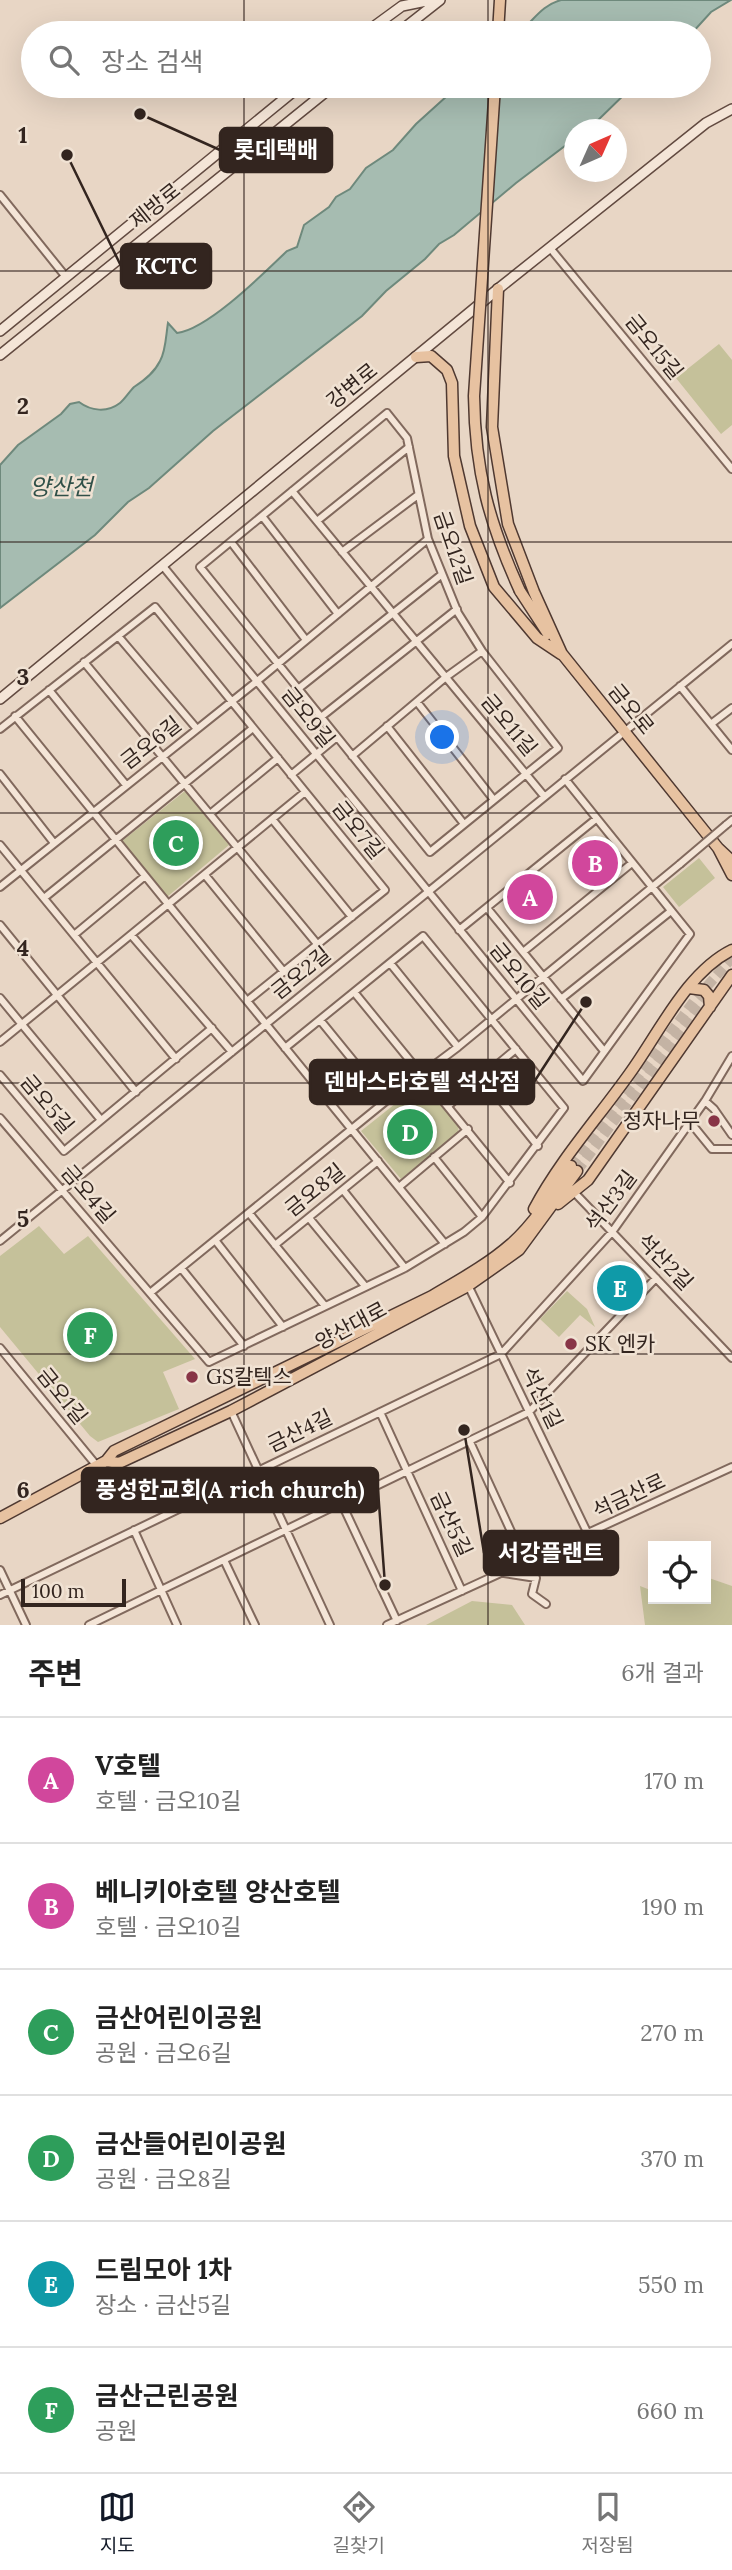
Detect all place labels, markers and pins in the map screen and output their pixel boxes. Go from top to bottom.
callout: 롯데택배 [220,128,332,172]
callout: KCTC [121,244,211,288]
pin: C [153,817,199,869]
pin: B [572,837,618,889]
pin: A [507,871,553,923]
callout: 덴바스타호텔 석산점 [310,1060,534,1104]
pin: D [387,1106,433,1158]
place label: 정자나무 [623,1107,700,1134]
marker: 정자나무 [706,1113,722,1129]
pin: E [597,1262,643,1314]
pin: F [67,1309,113,1361]
place label: SK 엔카 [585,1330,655,1357]
marker: SK 엔카 [563,1336,579,1352]
place label: GS칼텍스 [206,1363,292,1390]
marker: GS칼텍스 [184,1369,200,1385]
callout: 풍성한교회(A rich church) [82,1468,378,1512]
callout: 서강플랜트 [484,1531,618,1575]

